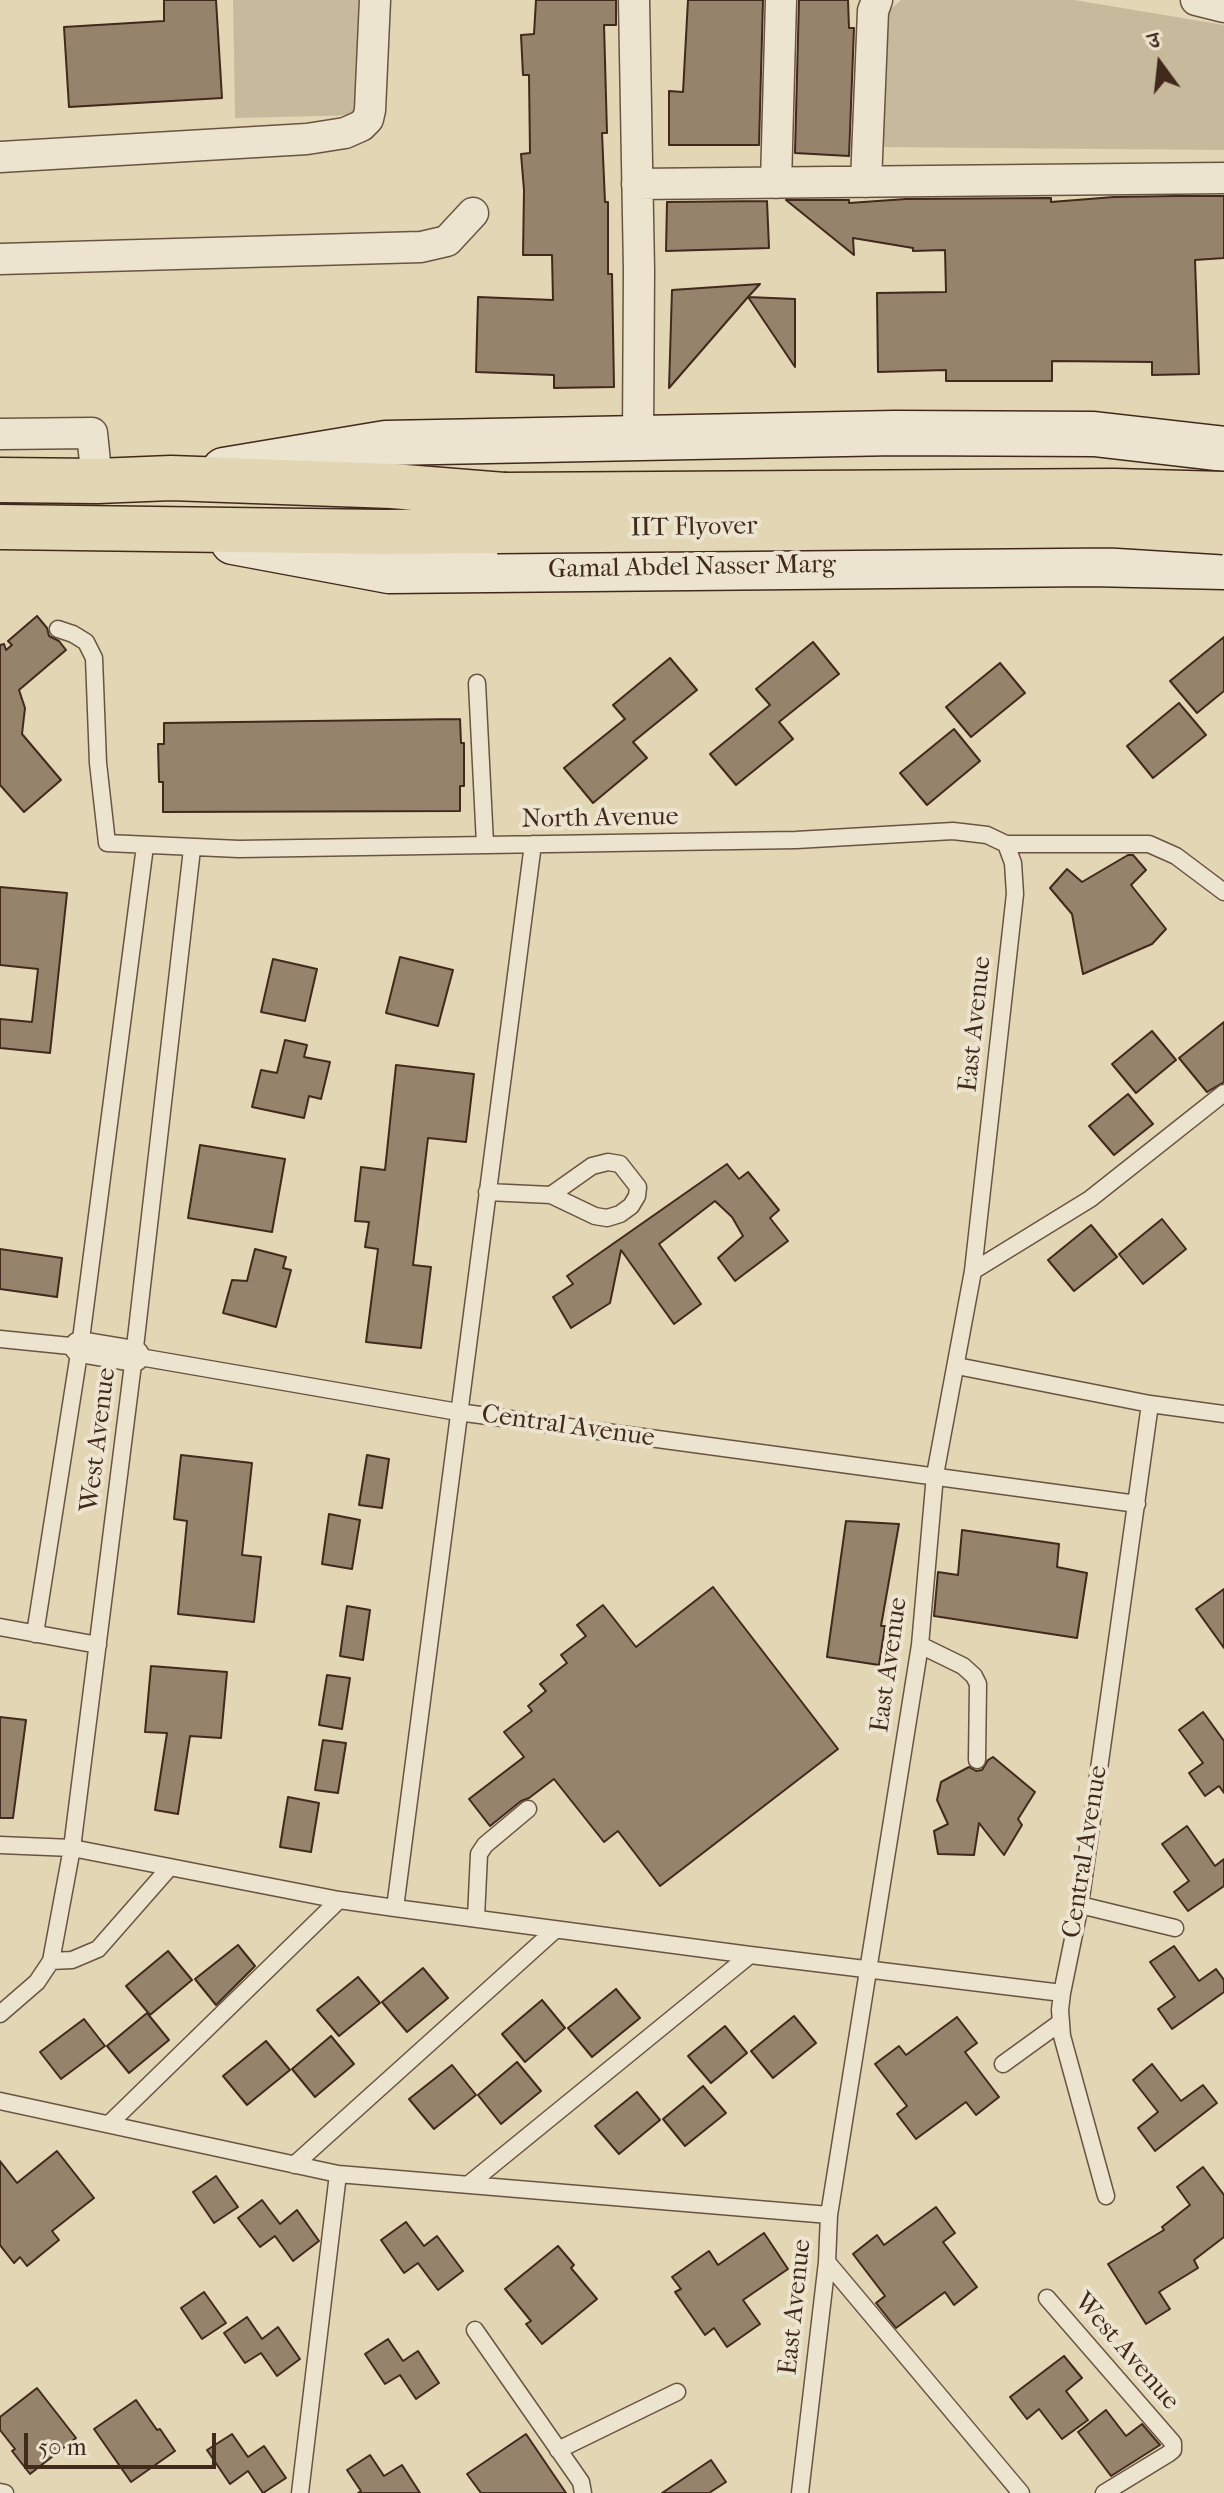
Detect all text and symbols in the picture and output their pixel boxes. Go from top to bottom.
north arrow [1120,24,1200,104]
text: उ [1145,27,1163,55]
street label: IIT Flyover [630,511,758,545]
street label: Gamal Abdel Nasser Marg [548,550,836,586]
street label: North Avenue [521,802,679,836]
street label: East Avenue [953,955,999,1093]
street label: West Avenue [75,1366,123,1514]
street label: Central Avenue [480,1399,656,1455]
street label: East Avenue [865,1595,915,1735]
street label: Central Avenue [1057,1763,1115,1941]
street label: East Avenue [773,2238,819,2376]
street label: West Avenue [1067,2287,1185,2417]
scale bar [28,2417,220,2467]
text: 50 m [38,2433,87,2461]

